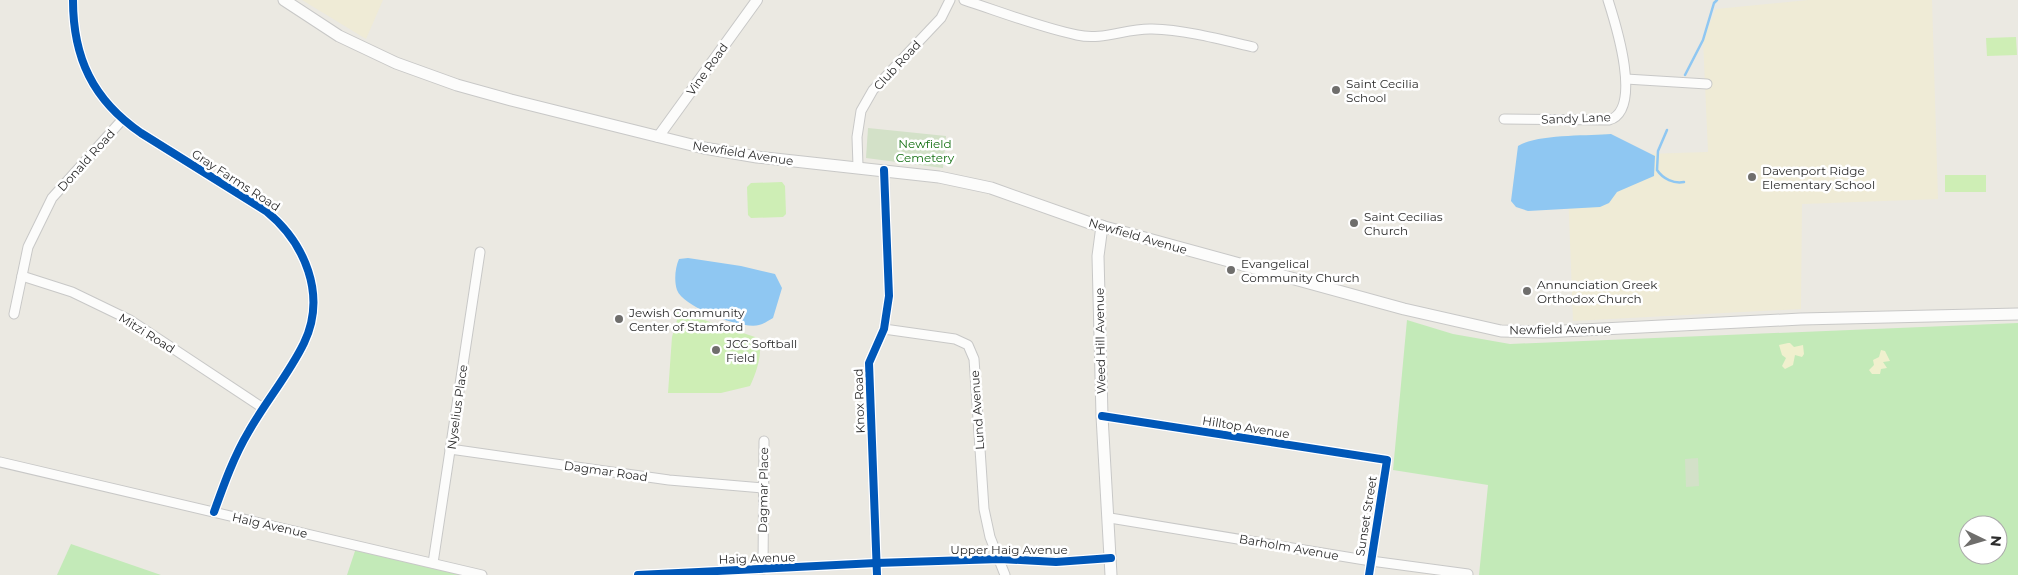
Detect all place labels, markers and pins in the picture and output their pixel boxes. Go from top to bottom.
place label: Saint Cecilia School [1346,76,1419,105]
marker: Saint Cecilia School [1330,84,1342,96]
place label: Davenport Ridge Elementary School [1762,163,1875,192]
marker: Davenport Ridge Elementary School [1746,171,1758,183]
place label: Saint Cecilias Church [1364,209,1443,238]
marker: Saint Cecilias Church [1348,217,1360,229]
place label: Evangelical Community Church [1241,256,1360,285]
marker: Evangelical Community Church [1225,264,1237,276]
place label: Annunciation Greek Orthodox Church [1537,277,1658,306]
marker: Annunciation Greek Orthodox Church [1521,285,1533,297]
place label: Jewish Community Center of Stamford [628,305,745,334]
marker: Jewish Community Center of Stamford [613,313,625,325]
place label: JCC Softball Field [725,336,797,365]
marker: JCC Softball Field [710,344,722,356]

